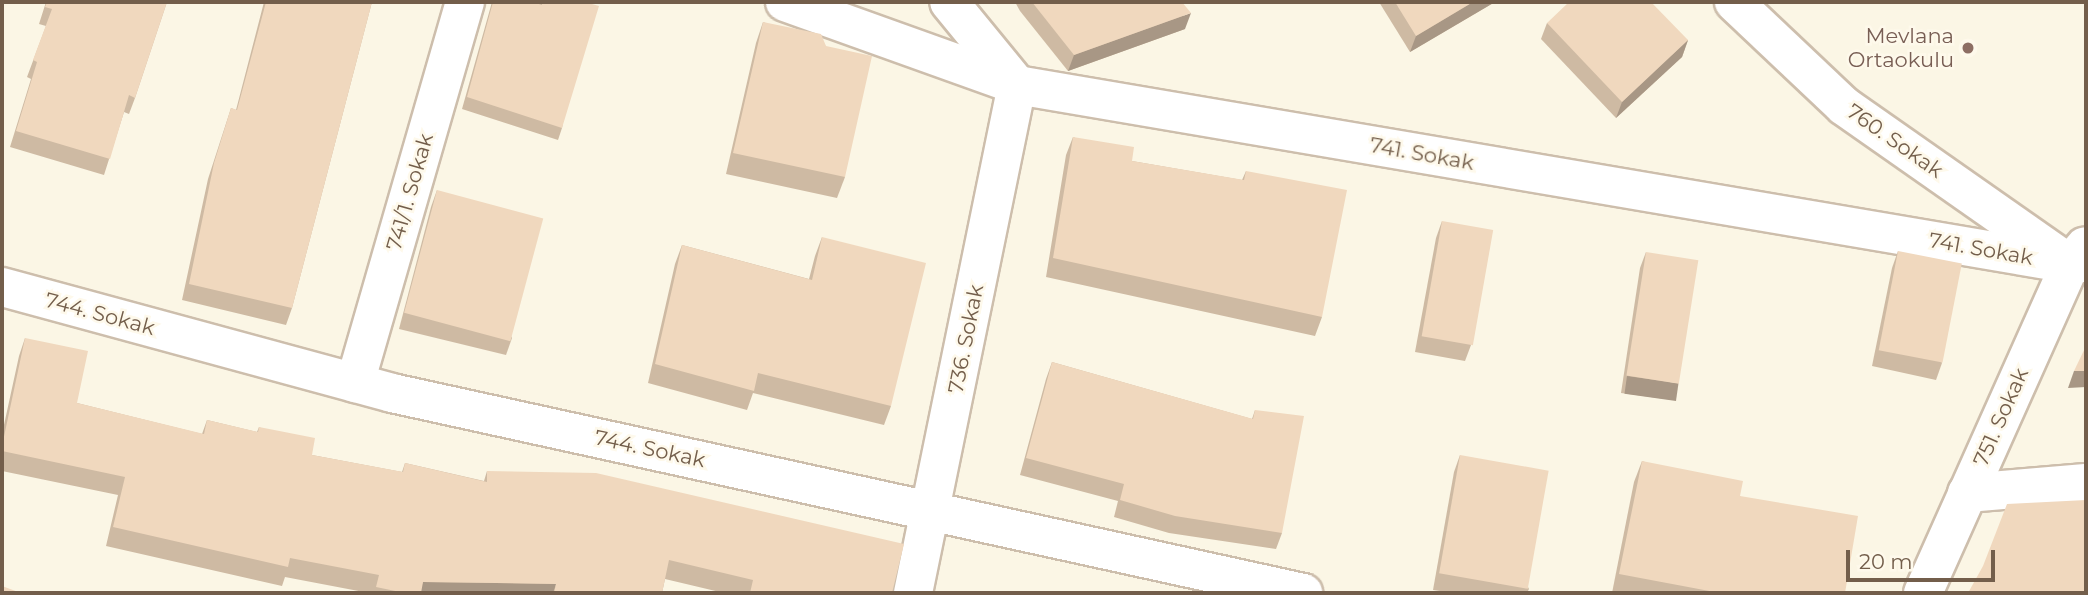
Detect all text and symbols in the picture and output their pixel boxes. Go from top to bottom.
place label: Mevlana Ortaokulu [1848,23,1954,73]
marker: Mevlana Ortaokulu [1960,40,1976,56]
street label: 760. Sokak [1842,99,1948,183]
street label: 741/1. Sokak [381,131,439,253]
street label: 741. Sokak [1368,132,1476,176]
street label: 741. Sokak [1927,227,2035,271]
street label: 736. Sokak [943,282,989,396]
street label: 744. Sokak [42,287,158,341]
street label: 751. Sokak [1968,364,2034,470]
street label: 744. Sokak [592,425,708,473]
scale bar [1850,536,1999,580]
text: 20 m [1859,549,1913,574]

